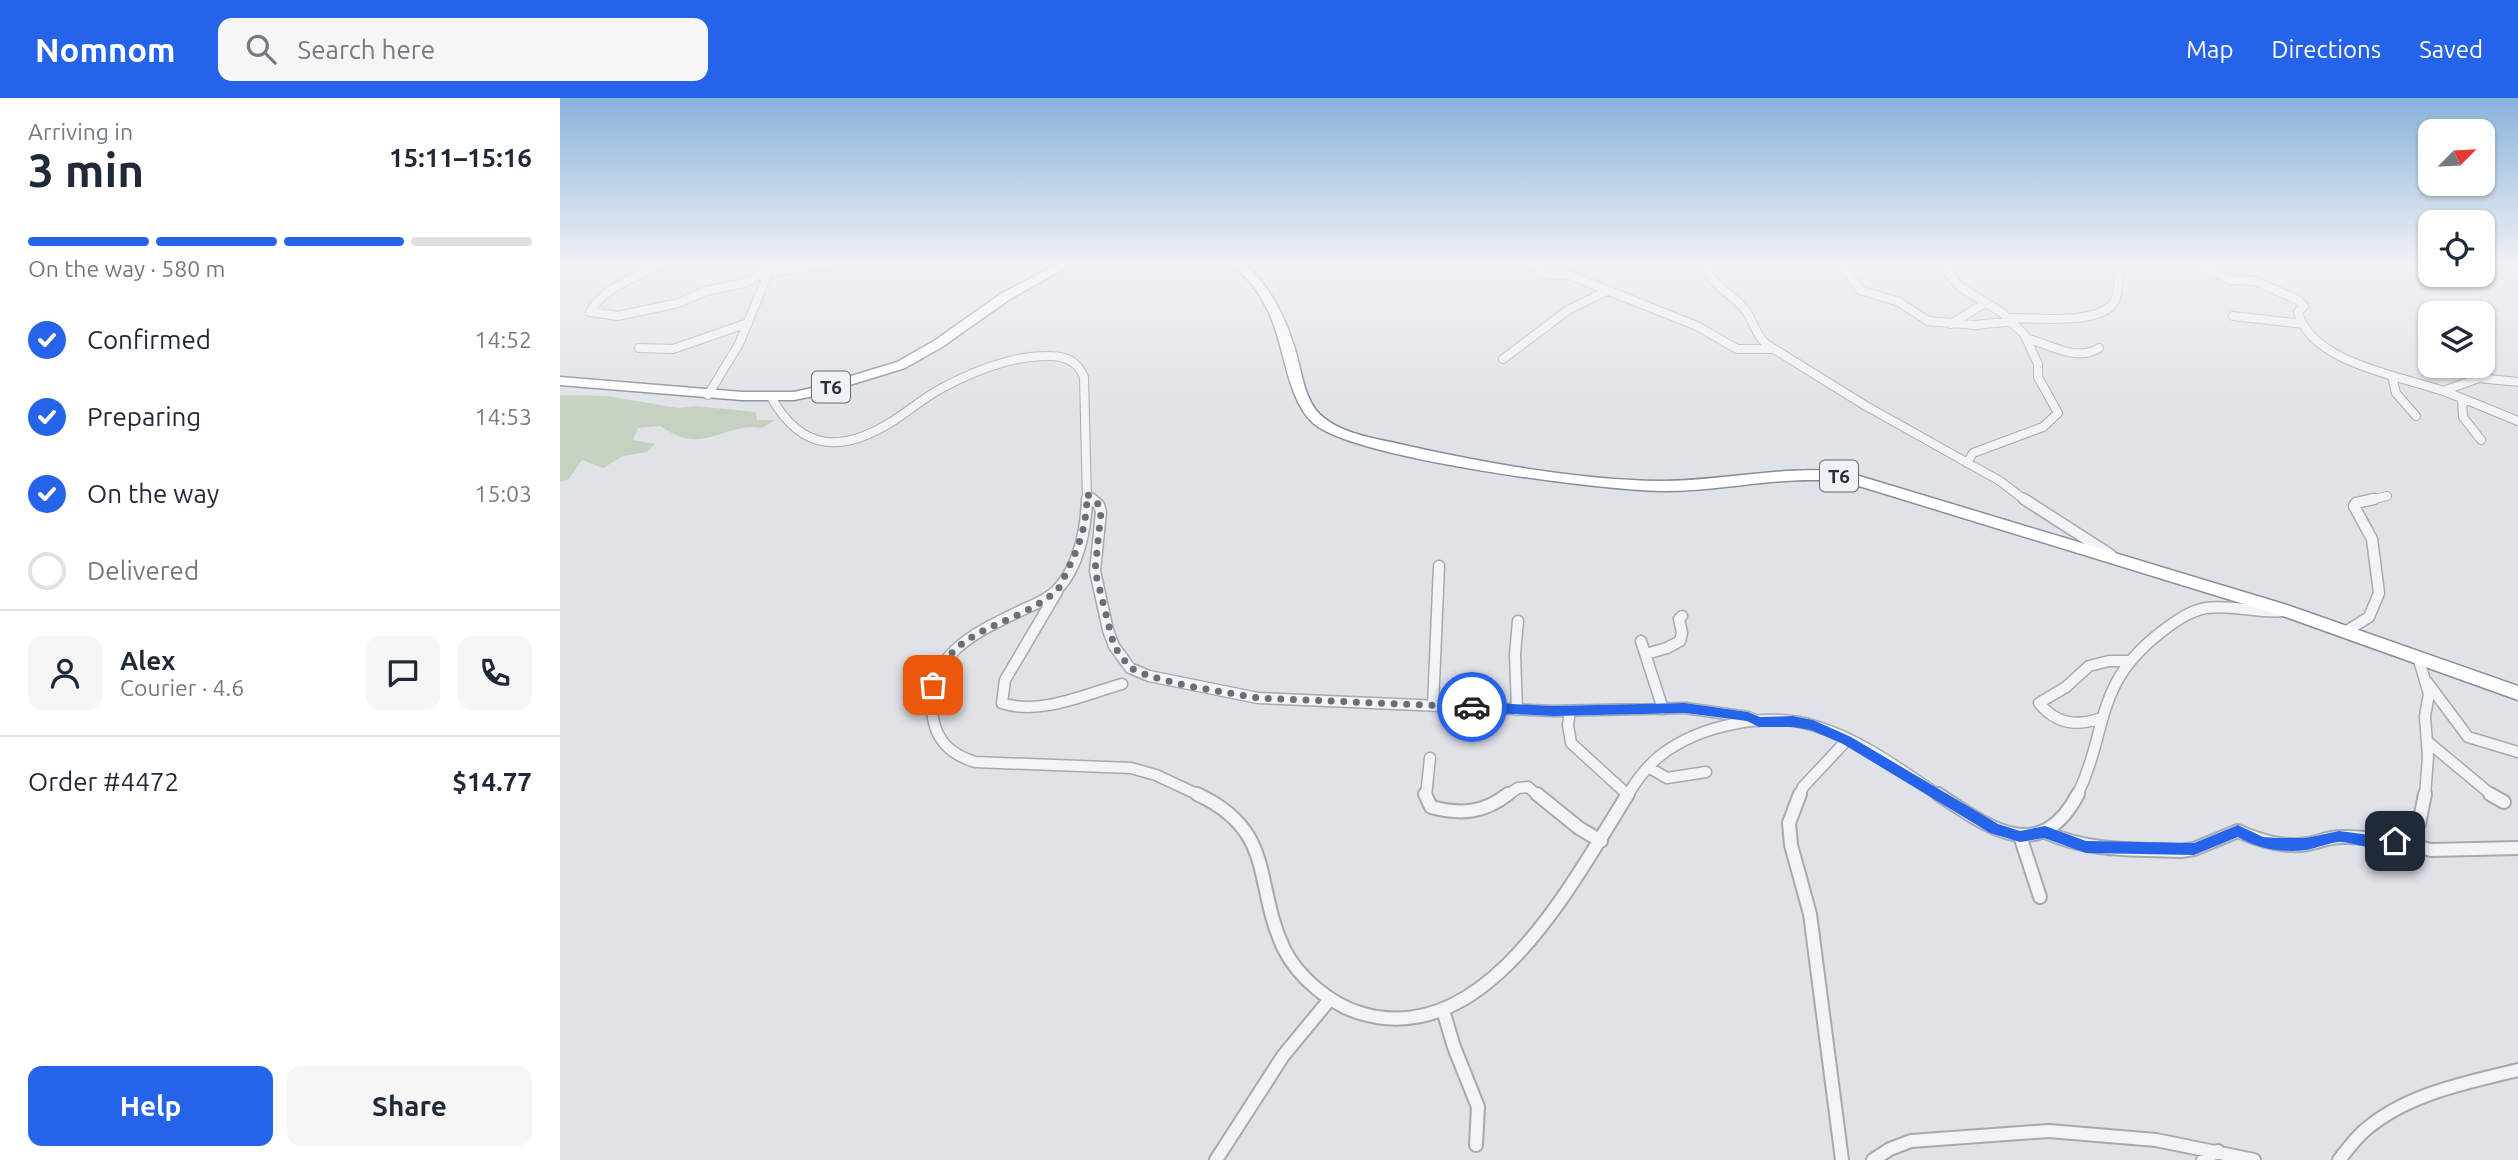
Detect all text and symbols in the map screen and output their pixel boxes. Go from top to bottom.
search box [218,18,708,81]
icon: search [242,30,280,68]
text: Nomnom [35,31,176,68]
text: Search here [298,35,435,64]
text: Map [2186,36,2233,63]
text: Directions [2271,36,2381,63]
text: Saved [2419,36,2483,63]
text: Arriving in [28,119,133,144]
north arrow [2418,119,2496,196]
map controls [2418,119,2495,378]
text: 15:11–15:16 [389,143,532,172]
text: 3 min [28,144,144,196]
button: locate [2418,210,2495,287]
text: On the way · 580 m [28,256,225,281]
button: layers [2418,301,2495,378]
icon: check [28,321,66,359]
text: Confirmed [87,325,211,354]
text: 14:52 [474,327,532,352]
road number: T6 [812,372,850,402]
icon: check [28,398,66,436]
text: Preparing [87,402,201,431]
text: 14:53 [474,404,532,429]
road number: T6 [1820,460,1858,492]
icon: check [28,475,66,513]
text: On the way [87,479,219,508]
text: 15:03 [474,481,532,506]
text: Delivered [87,556,199,585]
button: person [28,636,102,710]
button: chat [366,636,440,710]
button: phone [458,636,532,710]
text: Alex [120,646,175,675]
pin [903,655,963,715]
icon: bag [914,666,952,704]
courier [1437,672,1507,742]
text: Courier · 4.6 [120,675,244,700]
icon: car [1453,688,1491,726]
text: Order #4472 [28,767,179,796]
text: $14.77 [452,767,532,796]
pin [2365,811,2425,871]
icon: home [2376,822,2414,860]
button: Help [28,1066,273,1146]
button: Share [287,1066,532,1146]

